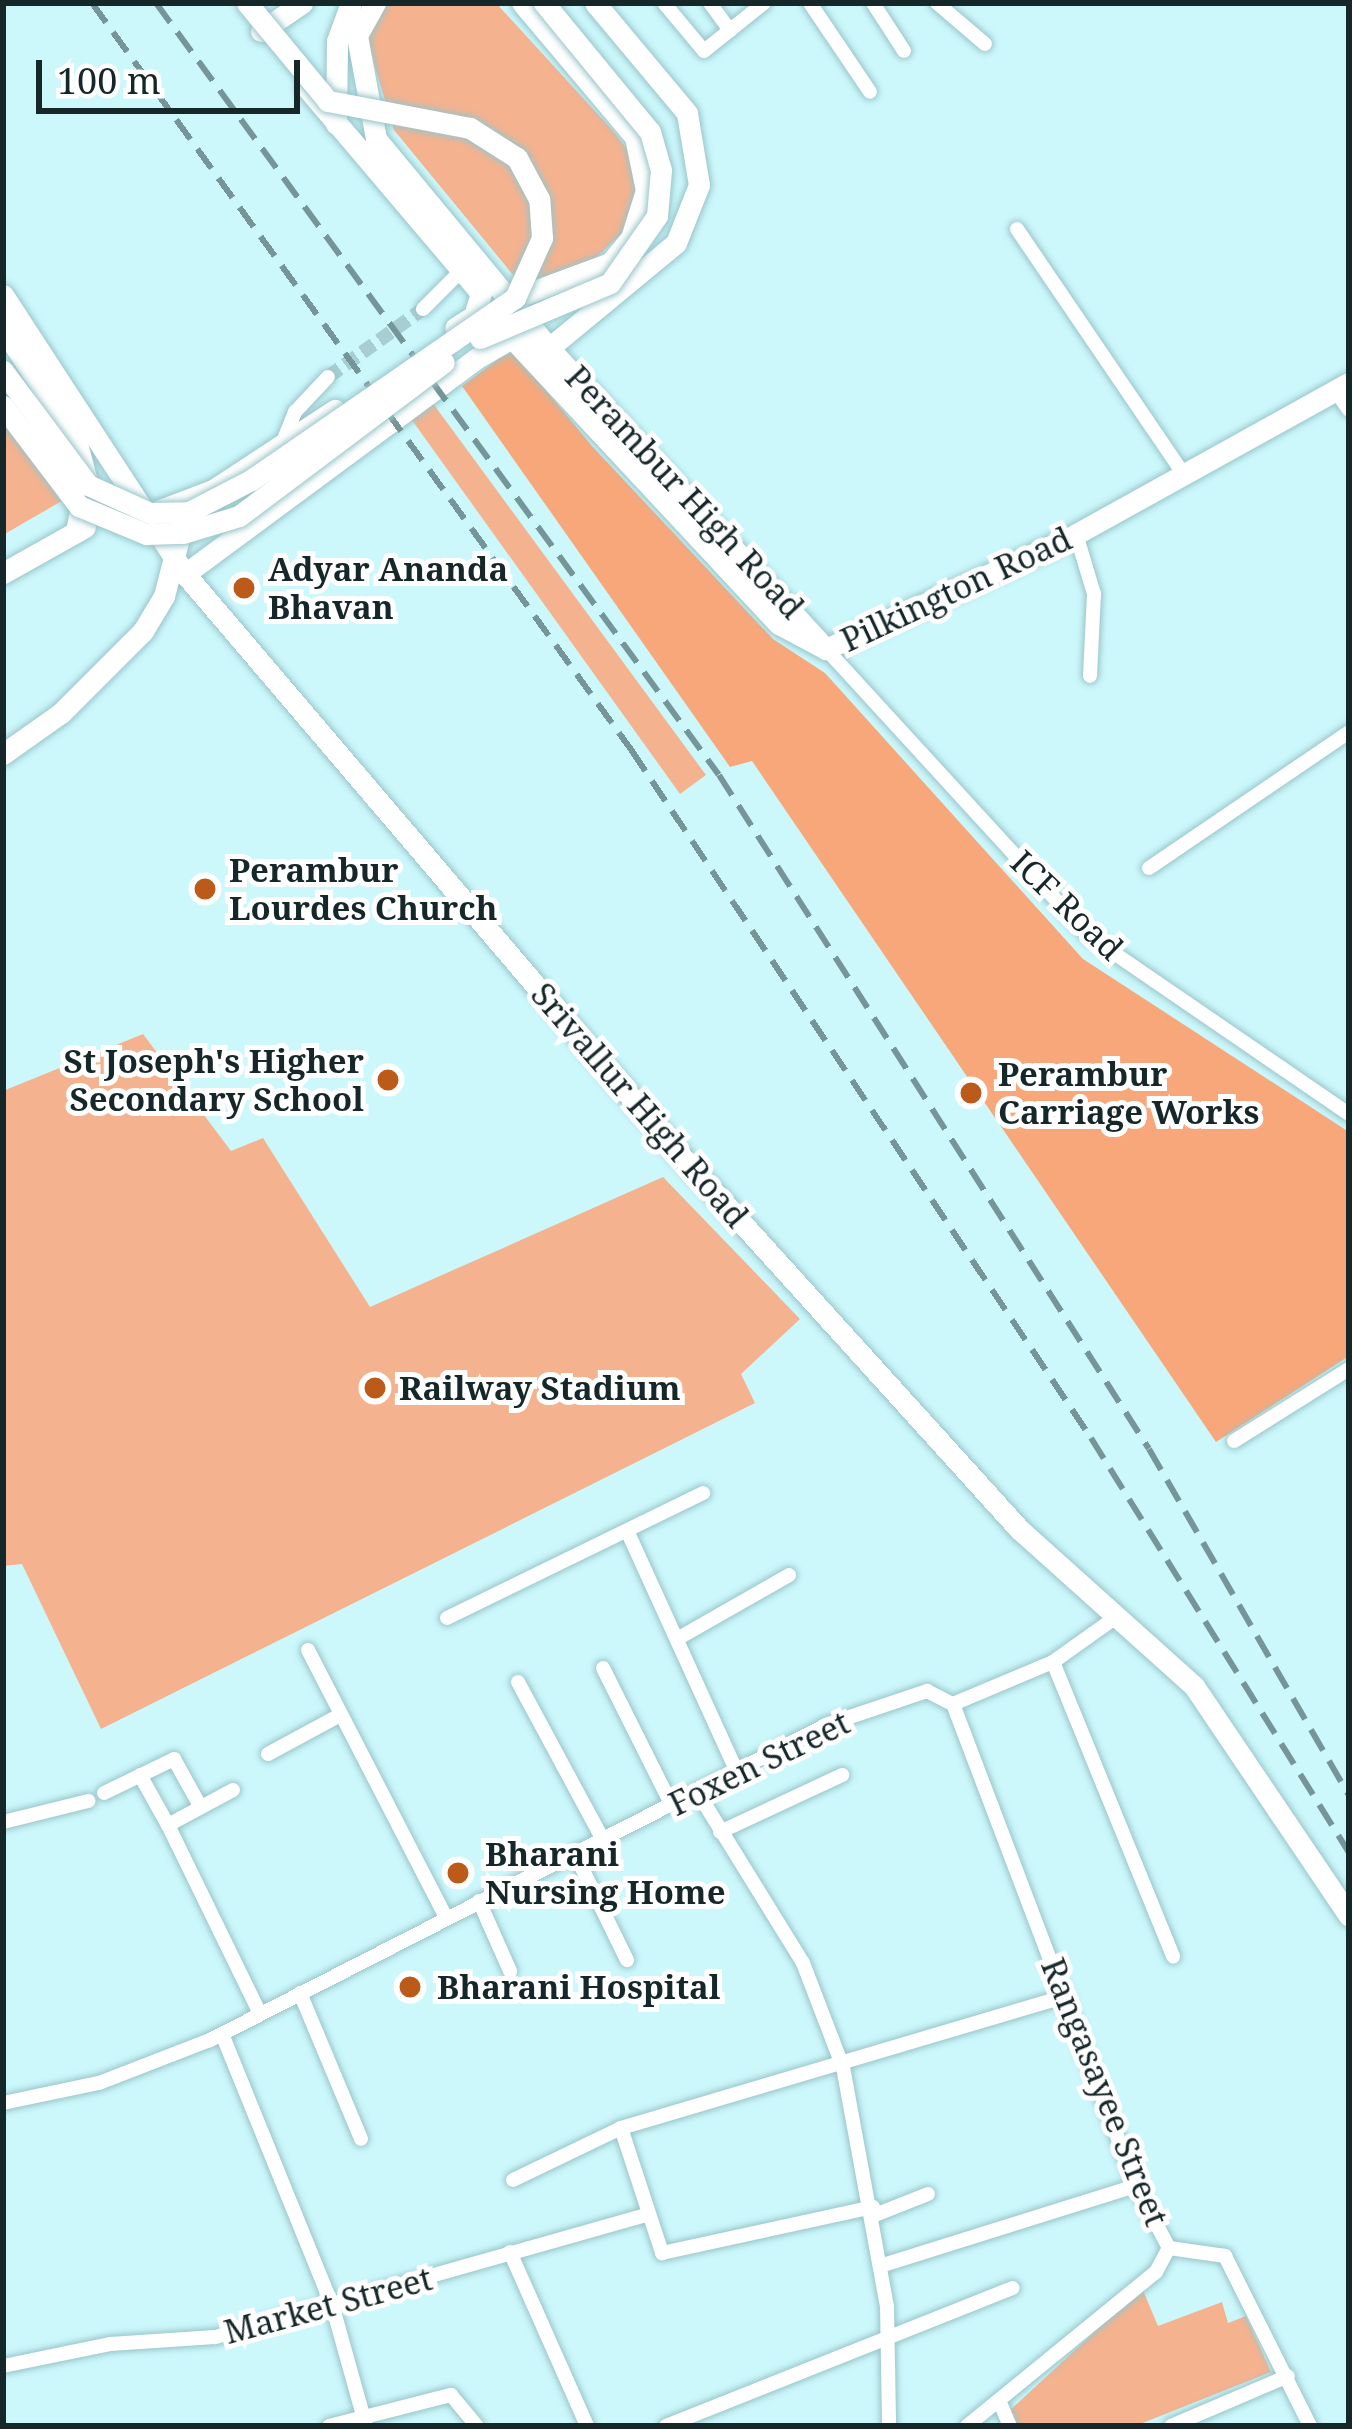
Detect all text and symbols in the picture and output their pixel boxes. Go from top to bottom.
scale bar [42,36,306,110]
text: 100 m [57,56,161,105]
street label: Perambur High Road [558,357,812,627]
street label: Pilkington Road [834,518,1078,660]
place label: Adyar Ananda Bhavan [268,549,508,627]
marker: Adyar Ananda Bhavan [231,575,257,601]
street label: ICF Road [1003,842,1131,968]
place label: Perambur Lourdes Church [229,850,498,928]
marker: Perambur Lourdes Church [192,876,218,902]
street label: Srivallur High Road [523,975,757,1235]
place label: St Joseph's Higher Secondary School [64,1041,364,1119]
place label: Perambur Carriage Works [998,1054,1259,1132]
marker: St Joseph's Higher Secondary School [375,1067,401,1093]
marker: Perambur Carriage Works [955,1077,987,1109]
place label: Railway Stadium [399,1368,680,1408]
marker: Railway Stadium [362,1375,388,1401]
street label: Foxen Street [662,1702,856,1824]
place label: Bharani Nursing Home [485,1834,726,1912]
marker: Bharani Nursing Home [442,1857,474,1889]
street label: Rangasayee Street [1033,1952,1177,2232]
place label: Bharani Hospital [437,1967,720,2007]
marker: Bharani Hospital [394,1971,426,2003]
street label: Market Street [220,2258,436,2352]

